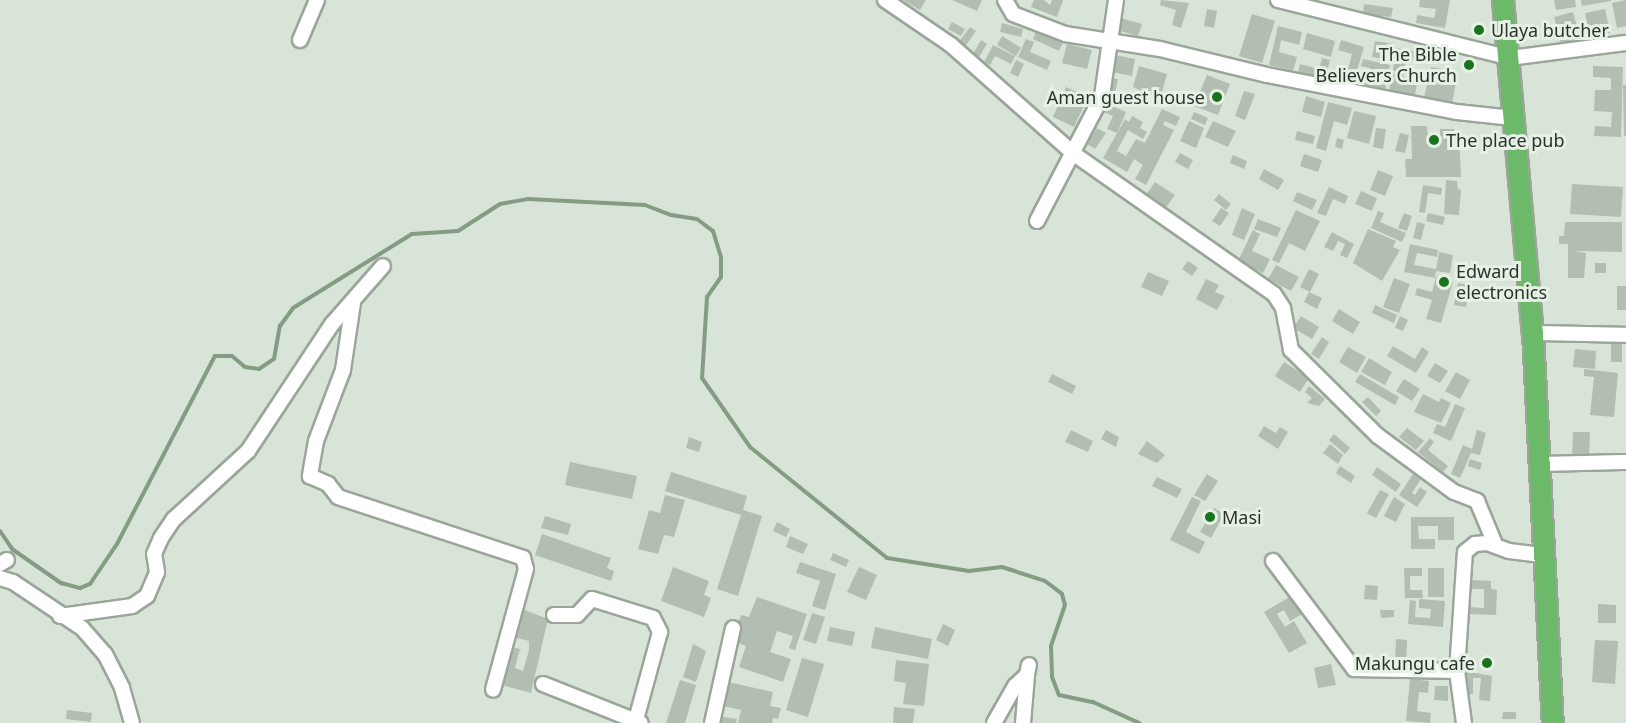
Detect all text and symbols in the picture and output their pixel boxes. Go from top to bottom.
place label: Ulaya butcher [1491,19,1609,41]
marker: Ulaya butcher [1472,23,1486,37]
place label: The Bible Believers Church [1316,44,1457,86]
marker: The Bible Believers Church [1462,58,1476,72]
place label: Aman guest house [1047,86,1205,108]
marker: Aman guest house [1210,90,1224,104]
place label: The place pub [1446,129,1565,151]
marker: The place pub [1427,133,1441,147]
place label: Edward electronics [1456,261,1547,304]
marker: Edward electronics [1437,275,1451,289]
place label: Masi [1222,506,1262,528]
marker: Masi [1203,510,1217,524]
place label: Makungu cafe [1355,652,1475,674]
marker: Makungu cafe [1480,656,1494,670]

